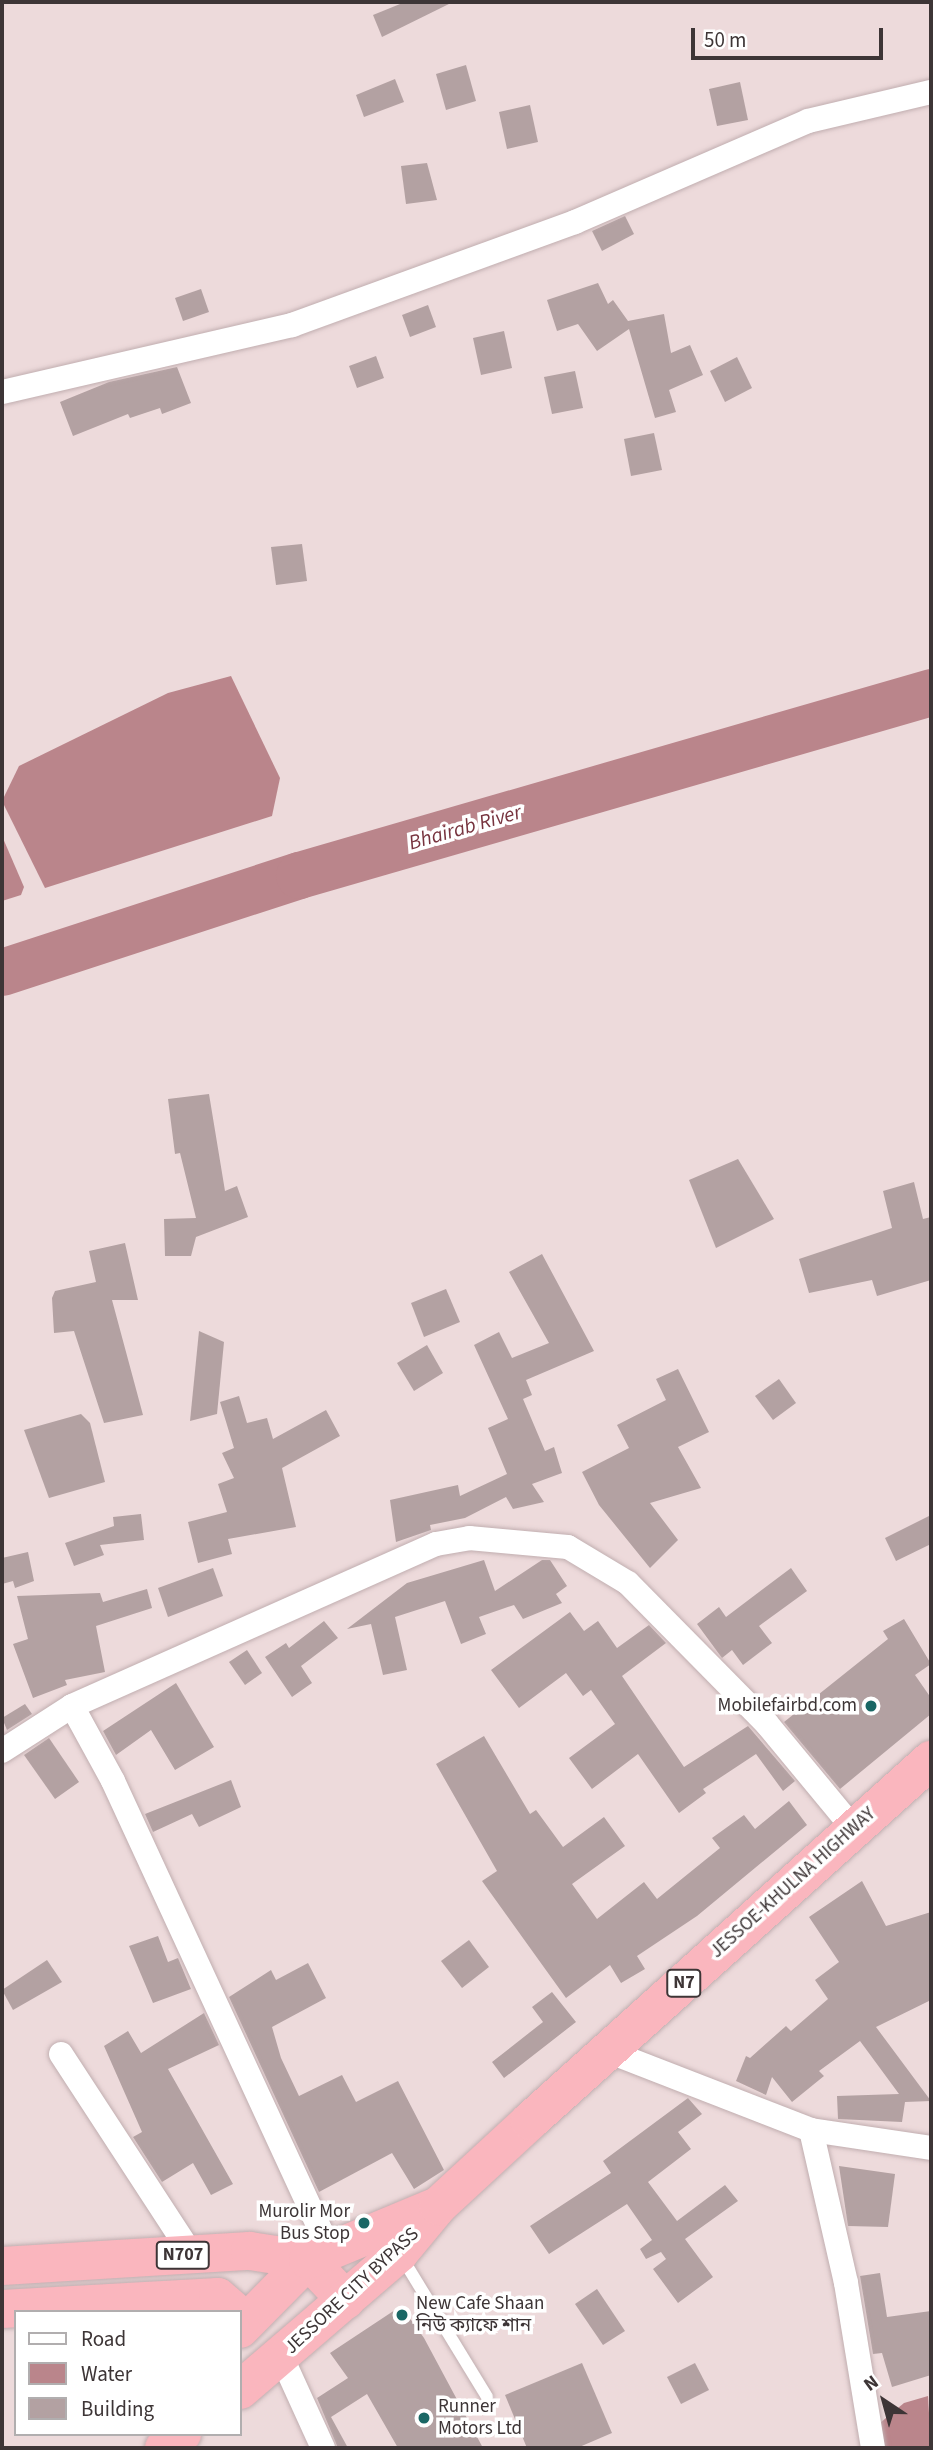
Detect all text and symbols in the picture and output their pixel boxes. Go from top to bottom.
scale bar [695,14,888,58]
text: 50 m [704,25,746,55]
water label: Bhairab River [406,799,524,855]
place label: Mobilefairbd.com [718,1695,857,1717]
marker: Mobilefairbd.com [863,1698,879,1714]
street label: JESSOE-KHULNA HIGHWAY [706,1803,880,1963]
road number: N7 [665,1968,703,1997]
place label: Murolir Mor Bus Stop [259,2201,350,2245]
marker: Murolir Mor Bus Stop [356,2215,372,2231]
street label: JESSORE CITY BYPASS [280,2223,424,2359]
road number: N707 [155,2241,211,2270]
place label: New Cafe Shaan নিউ ক্যাফে শান [416,2293,544,2337]
marker: New Cafe Shaan নিউ ক্যাফে শান [394,2307,410,2323]
legend [14,2310,242,2436]
text: Road [81,2324,126,2354]
text: Water [81,2359,132,2389]
north arrow [849,2366,919,2436]
text: N [858,2369,884,2398]
text: Building [81,2394,154,2424]
place label: Runner Motors Ltd [438,2396,522,2440]
marker: Runner Motors Ltd [416,2410,432,2426]

